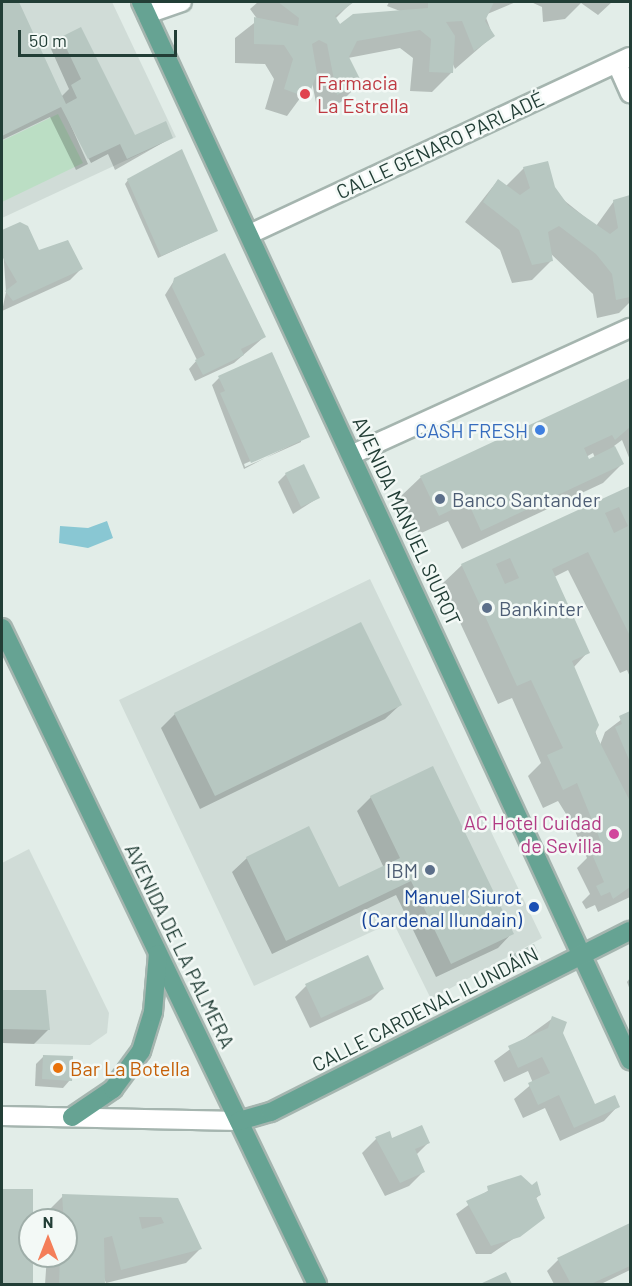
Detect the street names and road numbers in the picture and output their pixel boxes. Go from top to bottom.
street label: CALLE GENARO PARLADÉ [332,86,548,204]
street label: AVENIDA MANUEL SIUROT [348,413,466,629]
street label: AVENIDA DE LA PALMERA [120,840,240,1052]
street label: CALLE CARDENAL ILUNDÁIN [308,941,542,1077]

